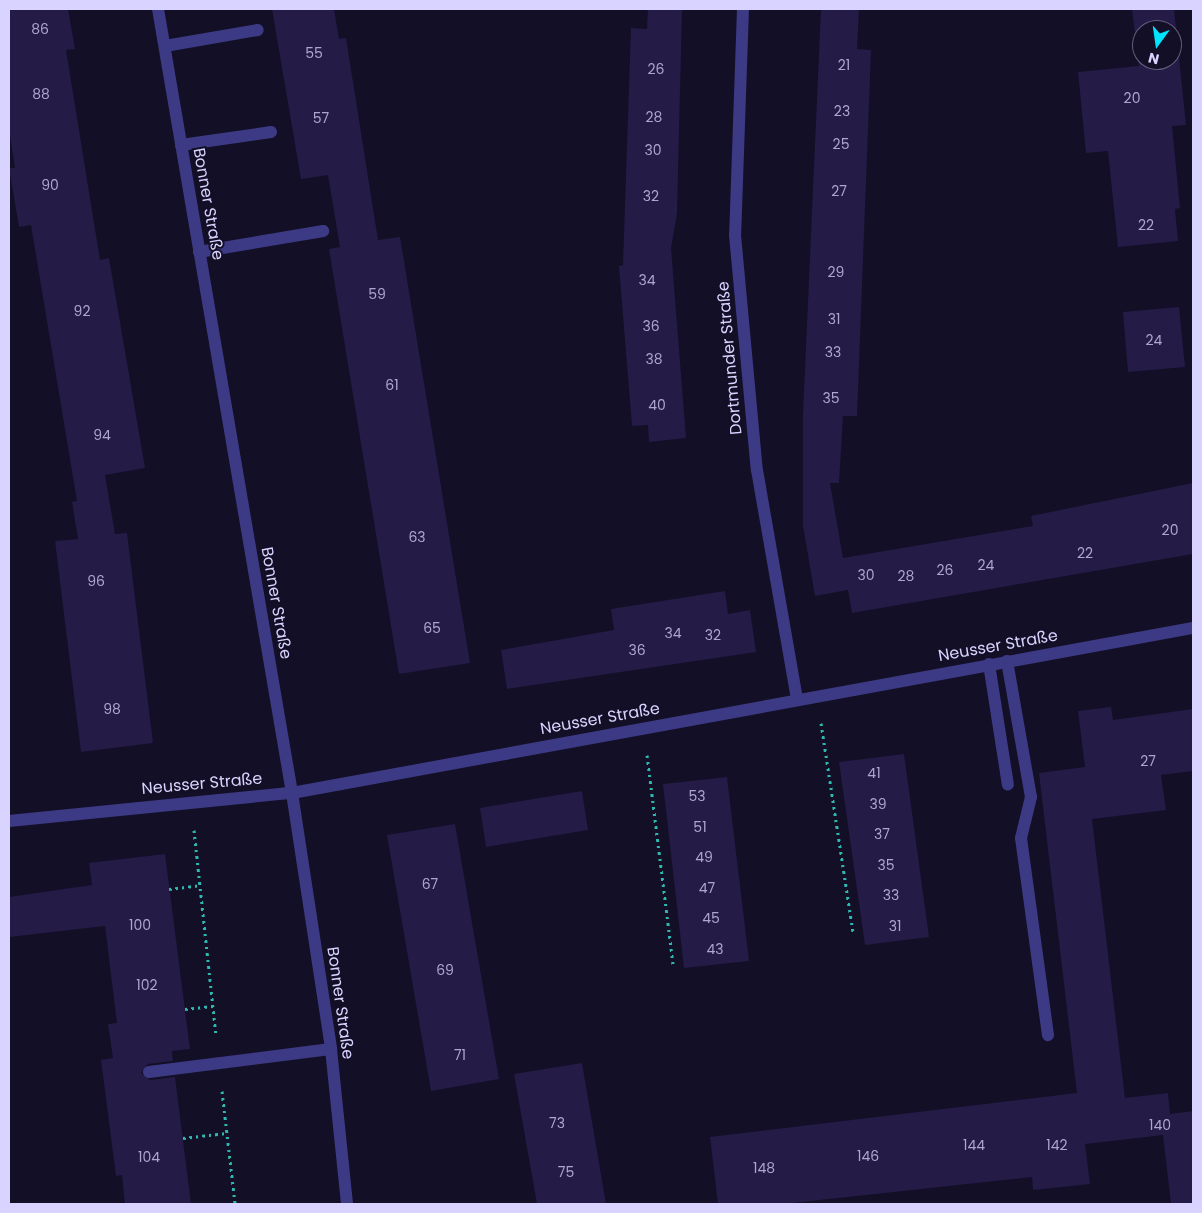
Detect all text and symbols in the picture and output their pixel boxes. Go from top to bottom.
north arrow [1132,20,1182,70]
house number: 86 [31,21,49,37]
house number: 55 [305,45,323,61]
text: N [1146,48,1161,70]
house number: 21 [838,57,850,73]
house number: 26 [648,61,664,77]
house number: 88 [32,86,50,102]
house number: 20 [1124,90,1140,106]
house number: 23 [834,103,850,119]
house number: 28 [646,109,662,125]
house number: 57 [313,110,329,126]
house number: 25 [833,136,849,152]
house number: 30 [644,142,662,158]
street label: Bonner Straße [189,146,227,262]
house number: 90 [41,177,59,193]
house number: 27 [831,183,847,199]
house number: 32 [643,188,659,204]
house number: 22 [1138,217,1154,233]
house number: 29 [828,264,844,280]
house number: 34 [638,272,656,288]
street label: Dortmunder Straße [714,280,746,436]
house number: 59 [368,286,386,302]
house number: 92 [74,303,90,319]
house number: 31 [828,311,840,327]
house number: 36 [642,318,660,334]
house number: 24 [1146,332,1162,348]
house number: 33 [825,344,841,360]
house number: 38 [645,351,663,367]
house number: 61 [385,377,399,393]
house number: 35 [822,390,840,406]
house number: 40 [648,397,666,413]
house number: 94 [93,427,111,443]
house number: 20 [1162,522,1178,538]
house number: 63 [408,529,426,545]
street label: Bonner Straße [257,545,295,661]
house number: 22 [1077,545,1093,561]
house number: 24 [978,557,994,573]
house number: 26 [937,562,953,578]
house number: 30 [857,567,875,583]
house number: 28 [898,568,914,584]
house number: 96 [87,573,105,589]
house number: 65 [423,620,441,636]
house number: 34 [664,625,682,641]
street label: Neusser Straße [937,626,1059,666]
house number: 32 [705,627,721,643]
house number: 36 [628,642,646,658]
street label: Neusser Straße [539,699,661,739]
house number: 98 [103,701,121,717]
house number: 27 [1140,753,1156,769]
house number: 41 [867,765,881,781]
street label: Neusser Straße [141,769,263,799]
house number: 53 [688,788,706,804]
house number: 39 [869,796,887,812]
house number: 51 [693,819,707,835]
house number: 37 [874,826,890,842]
house number: 49 [695,849,713,865]
house number: 35 [877,857,895,873]
house number: 67 [422,876,438,892]
house number: 47 [699,880,715,896]
house number: 33 [883,887,899,903]
house number: 45 [702,910,720,926]
house number: 100 [129,917,151,933]
house number: 31 [889,918,901,934]
house number: 43 [706,941,724,957]
street label: Bonner Straße [323,945,357,1061]
house number: 69 [436,962,454,978]
house number: 102 [136,977,158,993]
house number: 71 [454,1047,466,1063]
house number: 73 [549,1115,565,1131]
house number: 140 [1149,1117,1171,1133]
house number: 144 [963,1137,985,1153]
house number: 142 [1046,1137,1068,1153]
house number: 146 [857,1148,879,1164]
house number: 104 [138,1149,160,1165]
house number: 148 [753,1160,775,1176]
house number: 75 [558,1164,574,1180]

